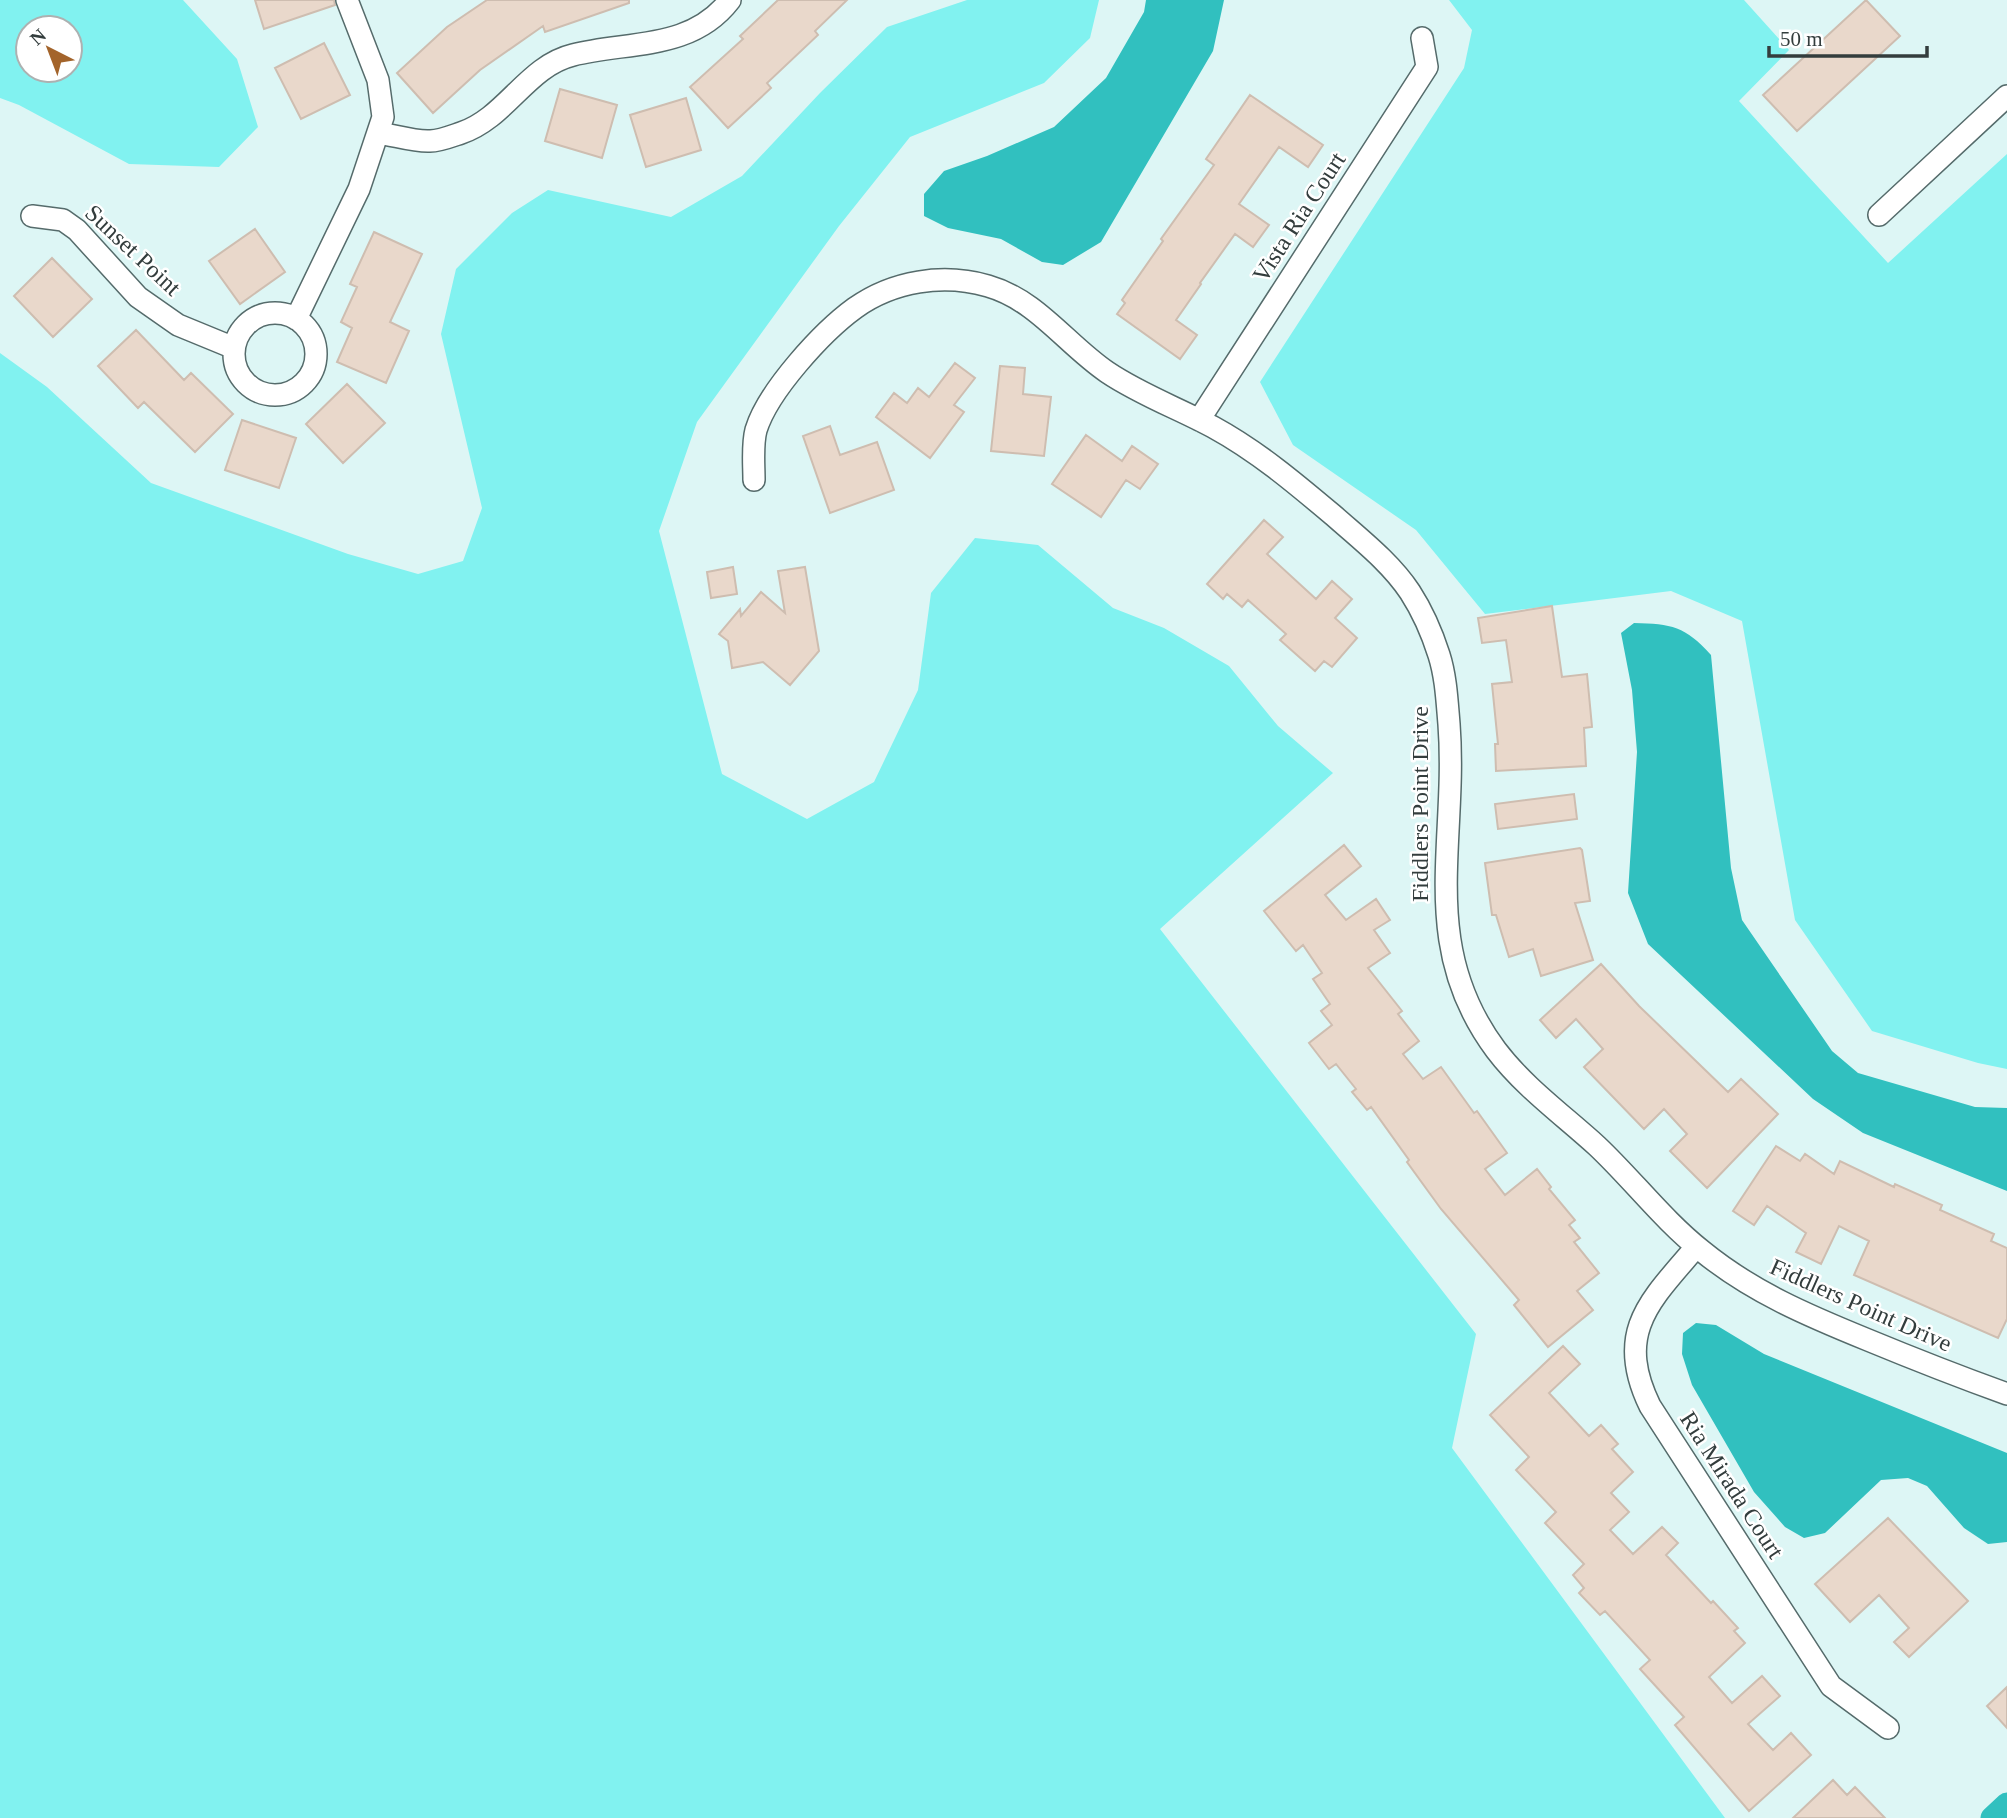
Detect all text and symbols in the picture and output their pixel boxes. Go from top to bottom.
north arrow [14,14,84,84]
scale bar [1769,14,1926,58]
text: N [26,24,50,49]
text: 50 m [1780,27,1823,51]
street label: Vista Ria Court [1247,147,1351,287]
street label: Sunset Point [80,199,186,301]
street label: Fiddlers Point Drive [1407,706,1433,902]
street label: Fiddlers Point Drive [1766,1253,1956,1357]
street label: Ria Mirada Court [1675,1407,1789,1563]

